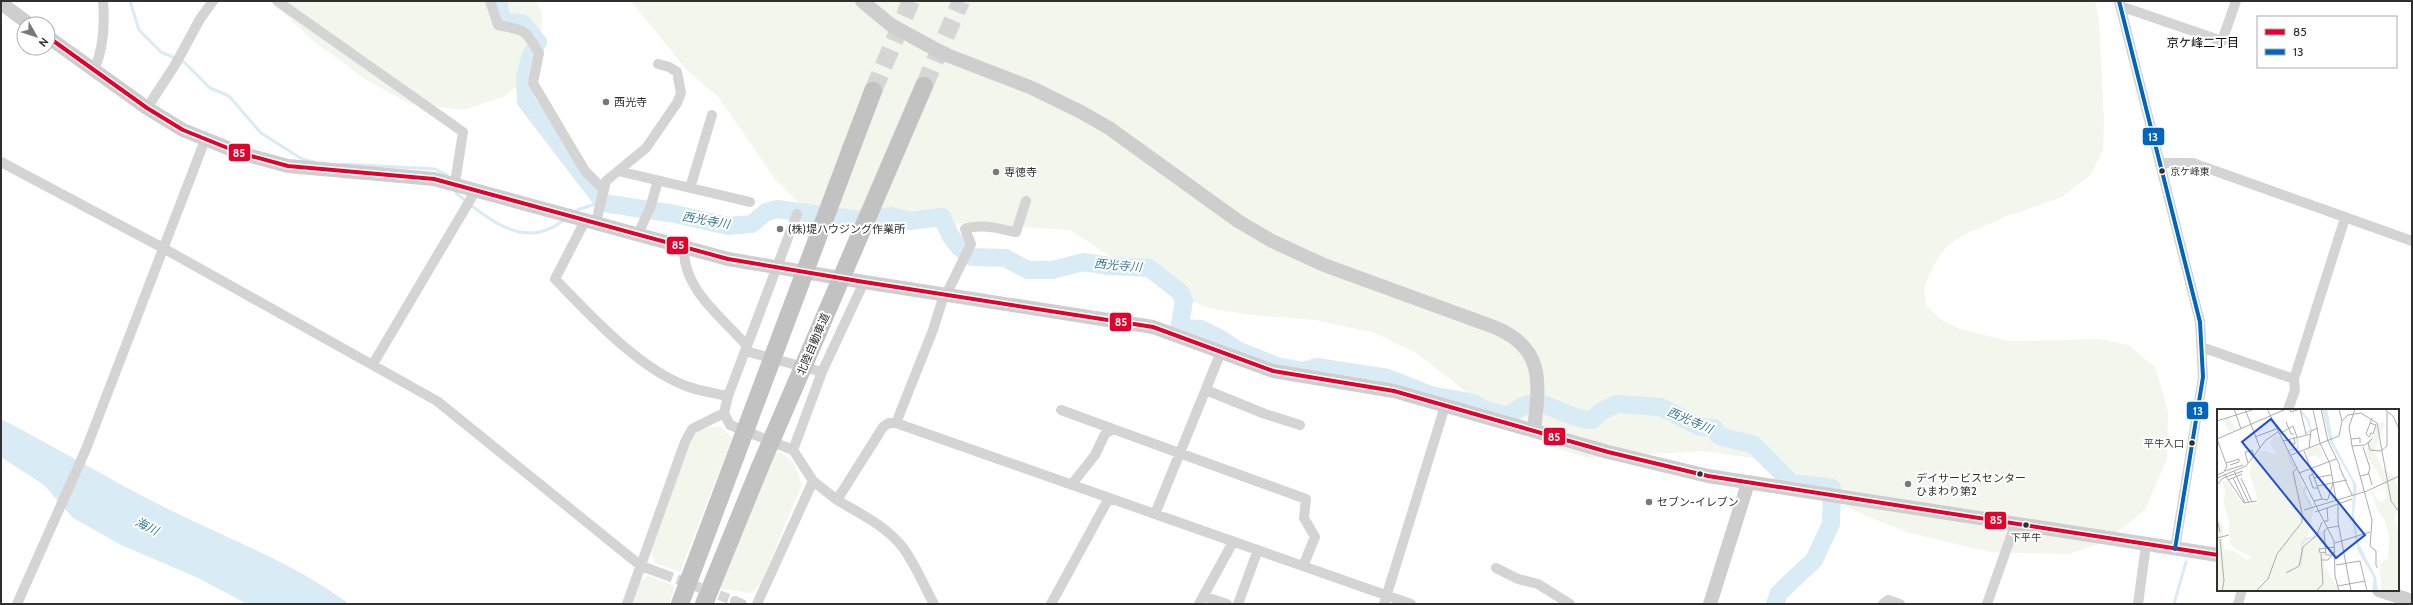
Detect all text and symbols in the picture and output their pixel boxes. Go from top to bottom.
north arrow [16,16,56,56]
legend [2257,16,2397,68]
text: 85 [2293,24,2307,39]
text: N [36,35,52,50]
district label: 京ケ峰二丁目 [2167,35,2239,50]
text: 13 [2293,44,2303,59]
place label: 西光寺 [614,95,647,109]
marker: 西光寺 [601,97,611,107]
line badge: 13 [2142,127,2165,146]
text: 13 [2148,130,2158,144]
line badge: 85 [228,143,251,162]
text: 85 [233,146,245,160]
place label: 専徳寺 [1004,165,1037,179]
place label: 京ケ峰東 [2170,165,2210,178]
marker: 京ケ峰東 [2157,166,2167,176]
marker: 専徳寺 [991,167,1001,177]
water label: 西光寺川 [681,208,733,232]
place label: (株)堤ハウジング作業所 [788,222,906,236]
marker: (株)堤ハウジング作業所 [775,224,785,234]
line badge: 85 [666,236,689,255]
text: 85 [672,238,684,252]
water label: 西光寺川 [1093,255,1145,275]
street label: 北陸自動車道 [794,311,832,377]
line badge: 85 [1109,312,1132,332]
text: 85 [1115,315,1127,329]
line badge: 13 [2186,401,2209,420]
water label: 西光寺川 [1665,404,1717,437]
text: 13 [2193,404,2203,418]
inset map [2217,409,2399,591]
line badge: 85 [1543,427,1566,446]
text: 85 [1548,430,1560,444]
place label: 平牛入口 [2144,437,2184,450]
marker: 平牛入口 [2187,438,2197,448]
unlabelled marker [1695,469,1705,479]
place label: デイサービスセンター ひまわり第2 [1916,471,2026,498]
marker: デイサービスセンター ひまわり第2 [1903,479,1913,489]
place label: セブン-イレブン [1657,495,1739,509]
marker: セブン-イレブン [1644,497,1654,507]
line badge: 85 [1984,511,2007,530]
text: 85 [1990,513,2002,527]
water label: 海川 [133,514,163,539]
marker: 下平牛 [2021,520,2031,530]
place label: 下平牛 [2011,531,2041,544]

